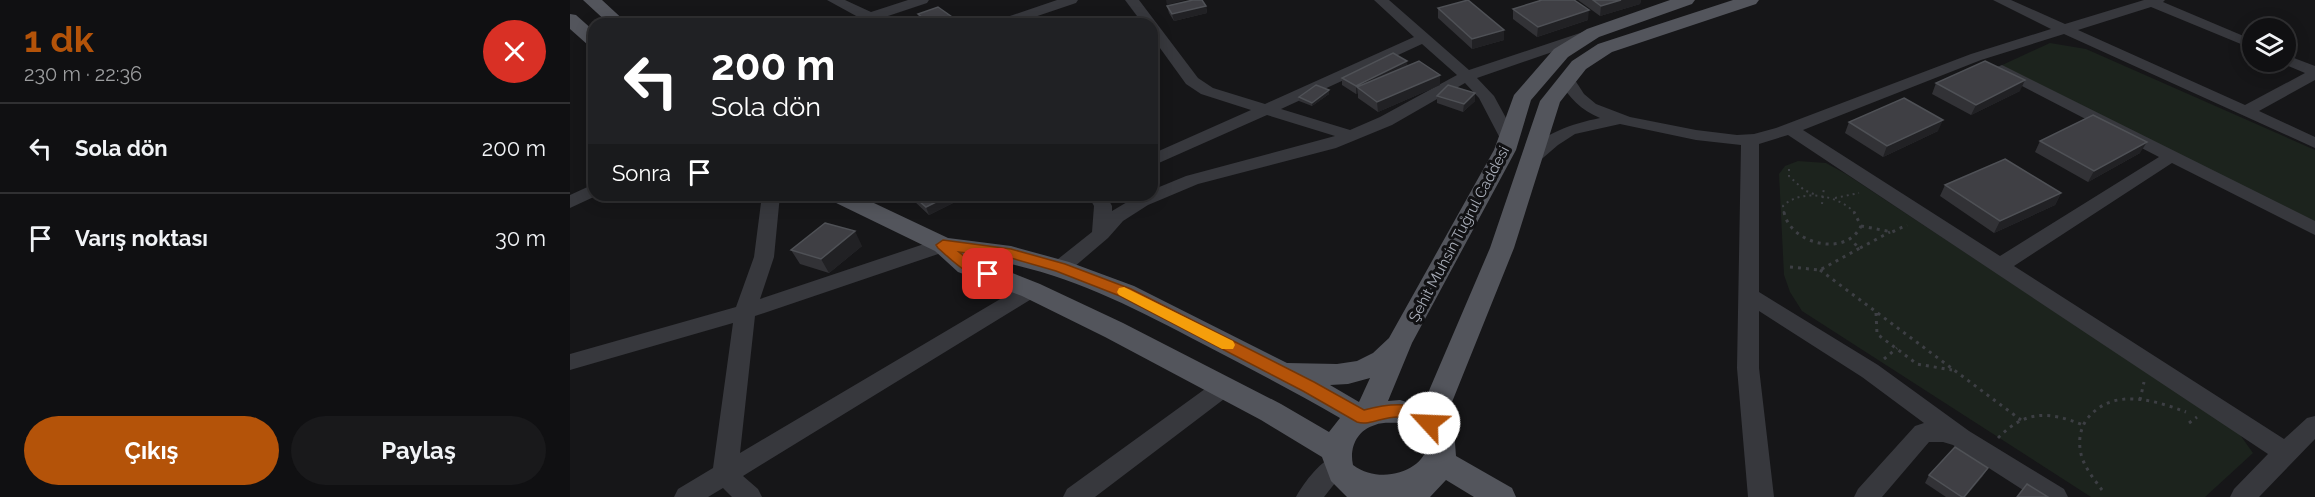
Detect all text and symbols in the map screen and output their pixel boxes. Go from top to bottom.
text: 1 dk [24,18,94,60]
map controls [2242,18,2296,72]
button: layers [2242,18,2296,72]
button: close [483,20,546,83]
text: 200 m [711,41,835,90]
icon: left [612,42,690,120]
text: 230 m · 22:36 [24,62,142,86]
text: Sola dön [711,91,821,122]
icon: left [24,132,57,165]
text: Sola dön [75,135,168,161]
text: 200 m [482,135,546,161]
street label: Şehit Muhsin Tuğrul Caddesi [1405,143,1513,325]
icon: arrive [683,156,716,189]
text: Sonra [612,160,671,186]
icon: arrive [24,222,57,255]
text: Varış noktası [75,225,208,251]
text: 30 m [495,225,546,251]
pin [962,248,1013,299]
icon: arrive [971,257,1004,290]
position arrow [1397,391,1461,455]
button: Çıkış [24,416,279,485]
button: Paylaş [291,416,546,485]

